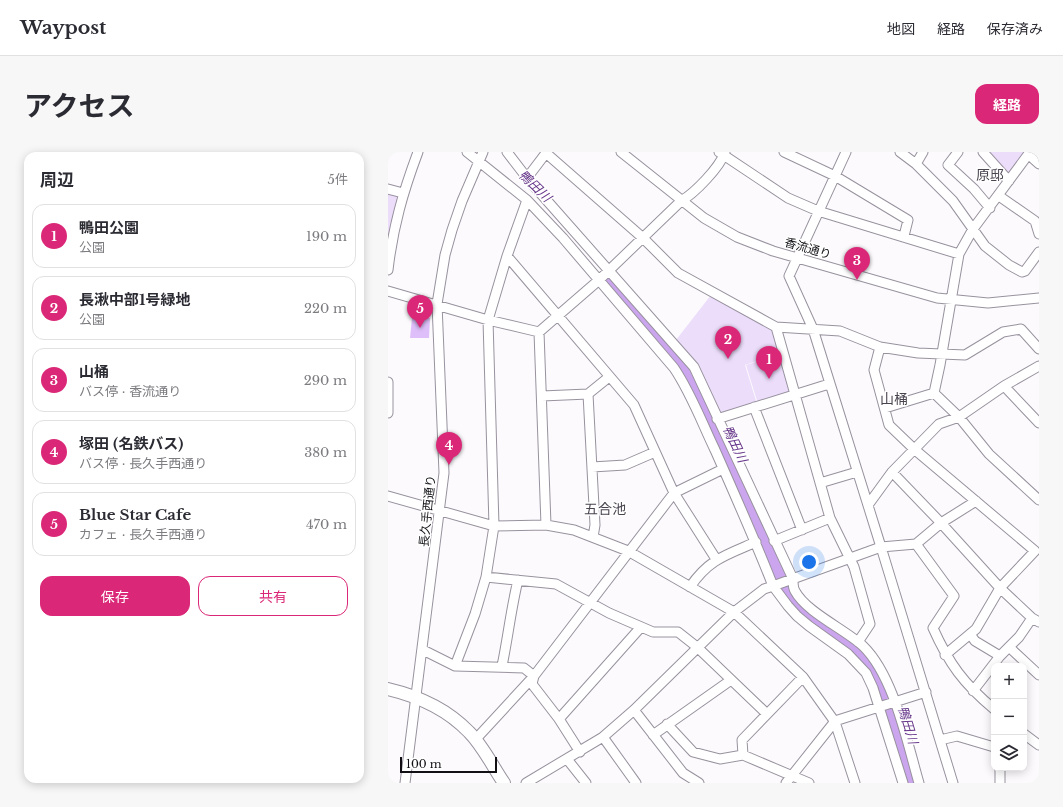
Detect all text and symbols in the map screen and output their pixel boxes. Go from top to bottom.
text: Waypost [20,16,106,39]
text: 地図 [887,20,915,38]
text: 経路 [937,20,965,38]
text: 保存済み [987,20,1043,38]
button: 経路 [975,84,1039,124]
text: アクセス [24,89,135,124]
water label: 鴨田川 [515,166,556,207]
district label: 原邸 [976,166,1004,184]
text: 周辺 [40,170,74,191]
text: 5件 [328,171,348,188]
text: 鴨田公園 [79,218,139,237]
text: 1 [51,228,57,245]
text: 190 m [306,228,347,245]
street label: 香流通り [783,234,833,262]
text: 公園 [79,239,105,256]
pin: 3 [844,247,870,280]
text: 長湫中部1号緑地 [79,290,191,309]
pin: 5 [407,295,433,328]
text: 2 [50,300,58,317]
text: 220 m [304,300,347,317]
text: 公園 [79,311,105,328]
pin: 2 [715,326,741,359]
pin: 1 [756,346,782,379]
text: 山桶 [79,362,109,381]
text: 3 [50,372,58,389]
text: 290 m [304,372,347,389]
text: バス停 · 香流通り [79,383,181,400]
district label: 山桶 [880,390,908,408]
water label: 鴨田川 [719,423,752,467]
pin: 4 [436,432,462,465]
text: 塚田 (名鉄バス) [79,434,183,453]
text: 4 [50,444,58,461]
text: 380 m [304,444,347,461]
text: バス停 · 長久手西通り [79,455,207,472]
street label: 長久手西通り [416,474,438,548]
district label: 五合池 [584,500,626,518]
text: Blue Star Cafe [79,505,191,524]
text: 5 [50,516,58,533]
text: 470 m [306,516,347,533]
text: カフェ · 長久手西通り [79,526,207,543]
your location [799,552,819,572]
button: 保存 [40,576,190,616]
button: 共有 [198,576,348,616]
map controls [991,663,1027,771]
button: + [991,663,1027,699]
button: − [991,699,1027,735]
water label: 鴨田川 [894,704,922,748]
button: layers [991,735,1027,771]
scale bar [400,755,497,774]
text: 100 m [406,757,442,771]

